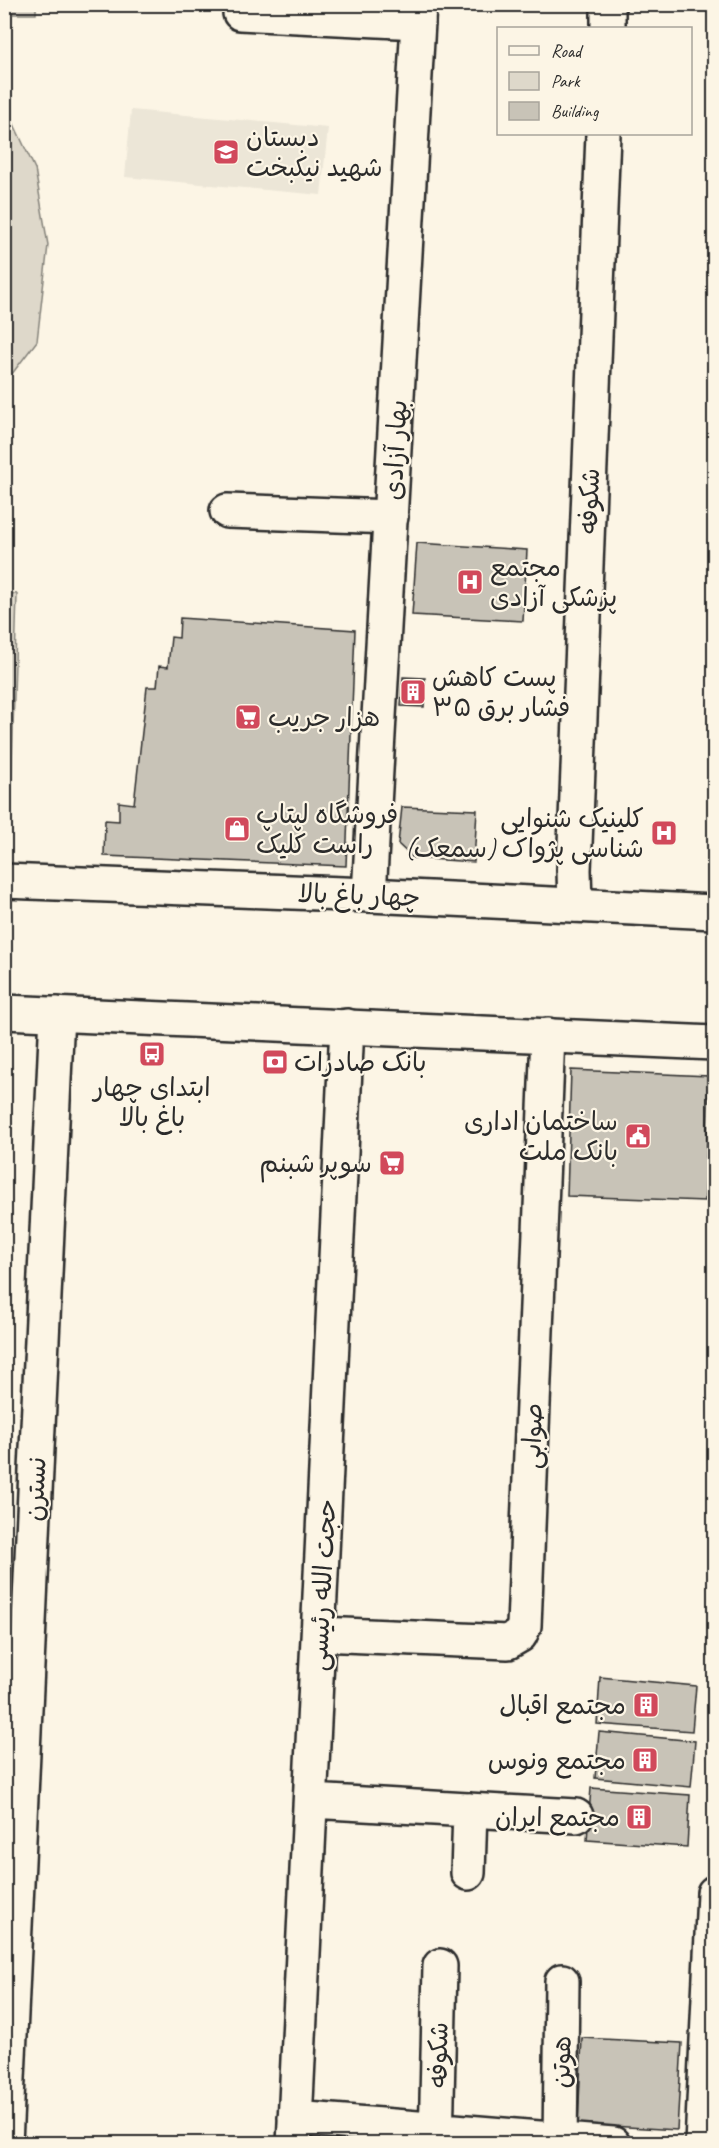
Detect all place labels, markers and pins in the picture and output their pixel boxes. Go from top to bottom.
place label: دبستان شهید نیکبخت [246,121,383,184]
school or university icon: دبستان شهید نیکبخت [211,137,241,167]
place label: مجتمع پزشکی آزادی [490,551,617,614]
hospital icon: مجتمع پزشکی آزادی [455,567,485,597]
place label: پست کاهش فشار برق ۳۵ [432,661,570,724]
building icon: پست کاهش فشار برق ۳۵ [398,677,428,707]
place label: هزار جریب [268,701,380,734]
supermarket icon: هزار جریب [233,702,263,732]
place label: فروشگاه لپتاپ راست کلیک [256,798,398,861]
place label: کلینیک شنوایی شناسی پژواک (سمعک) [405,802,644,865]
shop icon: فروشگاه لپتاپ راست کلیک [222,814,252,844]
hospital icon: کلینیک شنوایی شناسی پژواک (سمعک) [649,818,679,848]
bus stop icon: ابتدای چهار باغ بالا [137,1039,167,1069]
place label: بانک صادرات [294,1046,427,1079]
bank icon: بانک صادرات [260,1047,290,1077]
place label: ابتدای چهار باغ بالا [91,1071,211,1135]
place label: ساختمان اداری بانک ملت [464,1105,618,1168]
public building icon: ساختمان اداری بانک ملت [623,1121,653,1151]
place label: سوپر شبنم [259,1147,372,1183]
supermarket icon: سوپر شبنم [377,1148,407,1178]
place label: مجتمع اقبال [499,1689,626,1724]
building icon: مجتمع اقبال [631,1690,661,1720]
place label: مجتمع ونوس [488,1744,626,1779]
building icon: مجتمع ونوس [630,1745,660,1775]
place label: مجتمع ایران [495,1801,620,1836]
building icon: مجتمع ایران [624,1802,654,1832]

